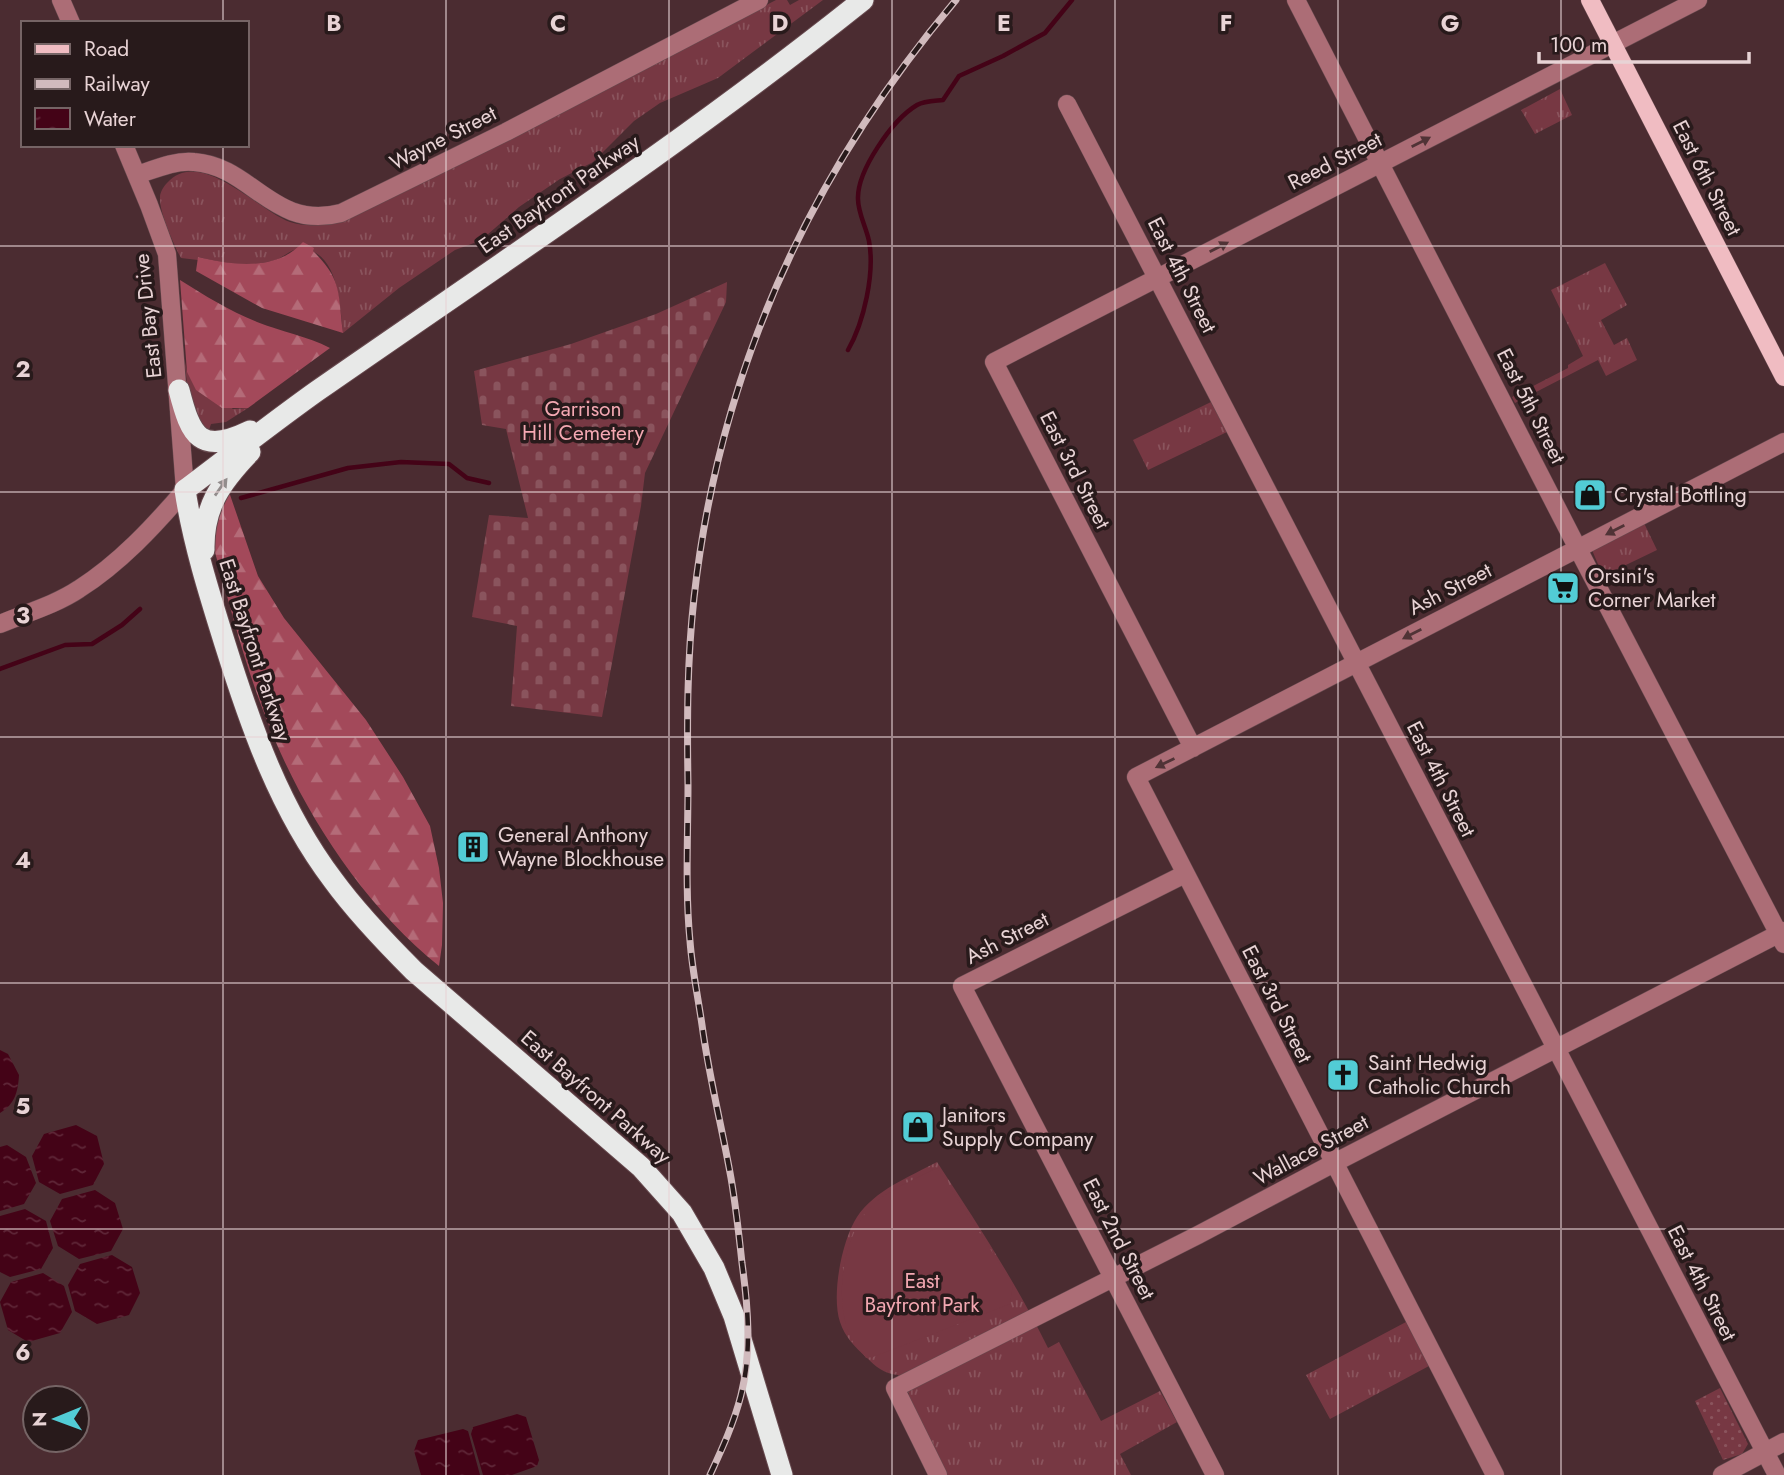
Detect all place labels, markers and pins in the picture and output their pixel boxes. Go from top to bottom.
shop icon: Crystal Bottling [1571,476,1609,514]
place label: Crystal Bottling [1614,480,1747,510]
place label: Orsini's Corner Market [1588,561,1716,615]
supermarket icon: Orsini's Corner Market [1544,569,1582,607]
place label: General Anthony Wayne Blockhouse [498,820,664,874]
building icon: General Anthony Wayne Blockhouse [454,828,492,866]
place label: Saint Hedwig Catholic Church [1368,1048,1511,1102]
church icon: Saint Hedwig Catholic Church [1324,1056,1362,1094]
place label: Janitors Supply Company [939,1100,1094,1154]
shop icon: Janitors Supply Company [899,1108,937,1146]

